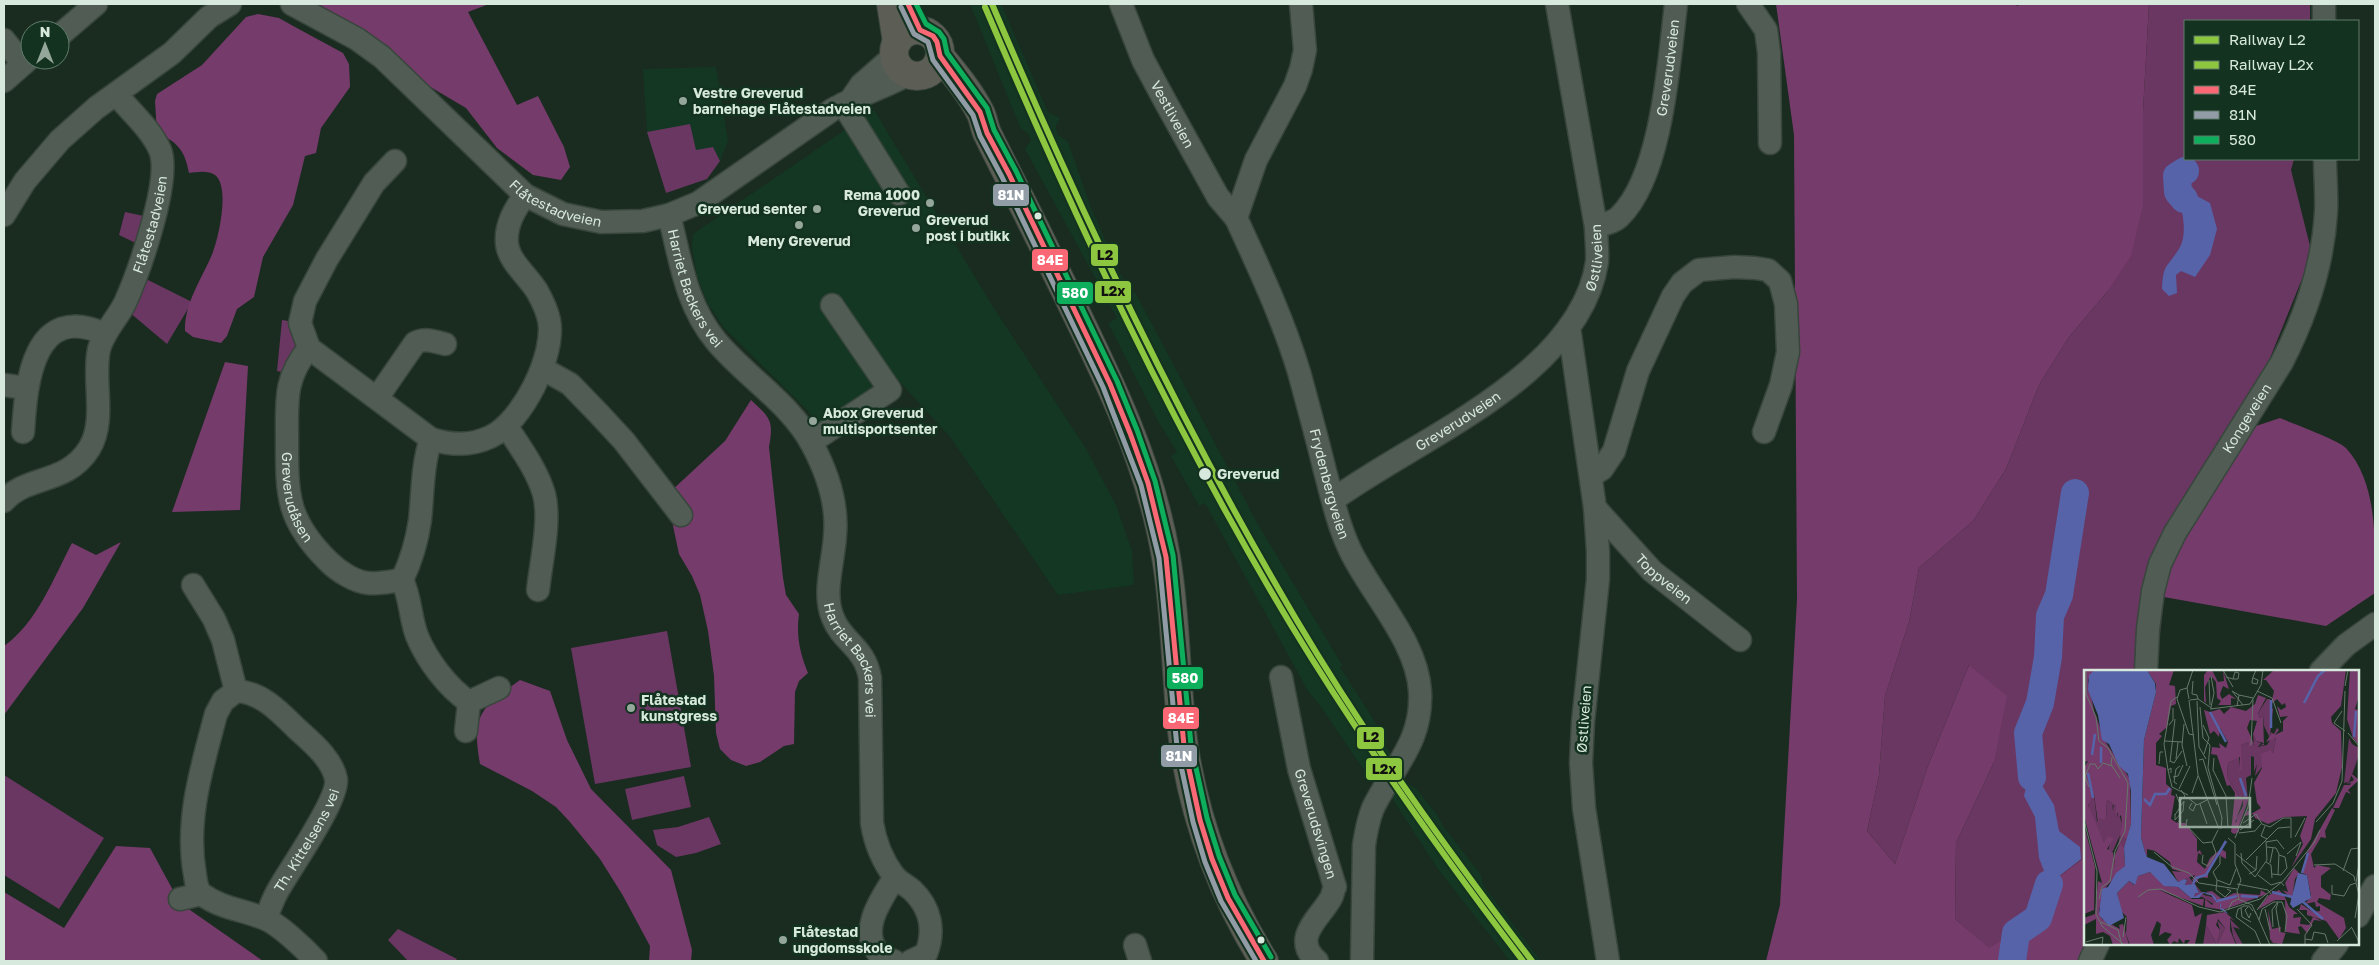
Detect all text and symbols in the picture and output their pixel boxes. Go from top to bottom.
street label: Greverudveien [1652,18,1682,117]
north arrow [20,20,70,70]
legend [2184,20,2359,160]
text: N [40,23,50,40]
text: Railway L2 [2229,30,2306,48]
text: Railway L2x [2229,55,2314,73]
street label: Vestliveien [1148,78,1198,151]
text: 84E [2229,80,2256,98]
place label: Vestre Greverud barnehage Flåtestadveien [693,84,871,117]
marker: Vestre Greverud barnehage Flåtestadveien [677,95,689,107]
text: 81N [2229,105,2257,123]
text: 580 [2229,130,2256,148]
street label: Flåtestadveien [128,175,170,276]
street label: Flåtestadveien [506,176,603,230]
line badge: 81N [992,183,1030,207]
place label: Rema 1000 Greverud [844,186,920,219]
text: 81N [998,186,1024,203]
marker: Rema 1000 Greverud [924,197,936,209]
place label: Greverud senter [697,200,808,217]
marker: Greverud senter [811,203,823,215]
place label: Greverud post i butikk [926,211,1010,244]
unlabelled marker [1033,211,1043,221]
marker: Meny Greverud [793,219,805,231]
marker: Greverud post i butikk [910,222,922,234]
street label: Østliveien [1581,224,1605,293]
street label: Harriet Backers vei [665,227,727,351]
place label: Meny Greverud [747,232,851,249]
line badge: L2 [1090,243,1119,267]
text: L2 [1097,246,1114,263]
line badge: 84E [1031,248,1069,272]
text: 84E [1037,251,1063,268]
line badge: L2x [1094,280,1132,304]
line badge: 580 [1056,281,1094,305]
text: L2x [1101,282,1125,299]
text: 580 [1062,284,1088,301]
street label: Kongeveien [2218,380,2275,456]
street label: Greverudveien [1412,387,1504,454]
place label: Abox Greverud multisportsenter [823,404,938,437]
marker: Abox Greverud multisportsenter [807,415,819,427]
street label: Frydenbergveien [1307,427,1353,541]
street label: Greverudåsen [279,452,317,545]
place label: Greverud [1217,465,1279,482]
marker: Greverud [1197,466,1213,482]
street label: Toppveien [1632,550,1696,607]
street label: Harriet Backers vei [821,601,880,718]
line badge: 580 [1166,666,1204,690]
text: 580 [1172,669,1198,686]
inset map [2084,670,2359,945]
street label: Østliveien [1573,685,1594,753]
place label: Flåtestad kunstgress [641,691,717,724]
marker: Flåtestad kunstgress [625,702,637,714]
line badge: 84E [1162,706,1200,730]
text: 84E [1168,709,1194,726]
line badge: L2 [1356,726,1385,750]
text: L2 [1363,728,1380,745]
line badge: 81N [1160,744,1198,768]
text: 81N [1166,747,1192,764]
line badge: L2x [1365,757,1403,781]
text: L2x [1372,760,1396,777]
street label: Greverudsvingen [1291,766,1341,881]
street label: Th. Kittelsens vei [270,786,342,895]
place label: Flåtestad ungdomsskole [793,923,892,956]
marker: Flåtestad ungdomsskole [777,934,789,946]
unlabelled marker [1256,935,1266,945]

